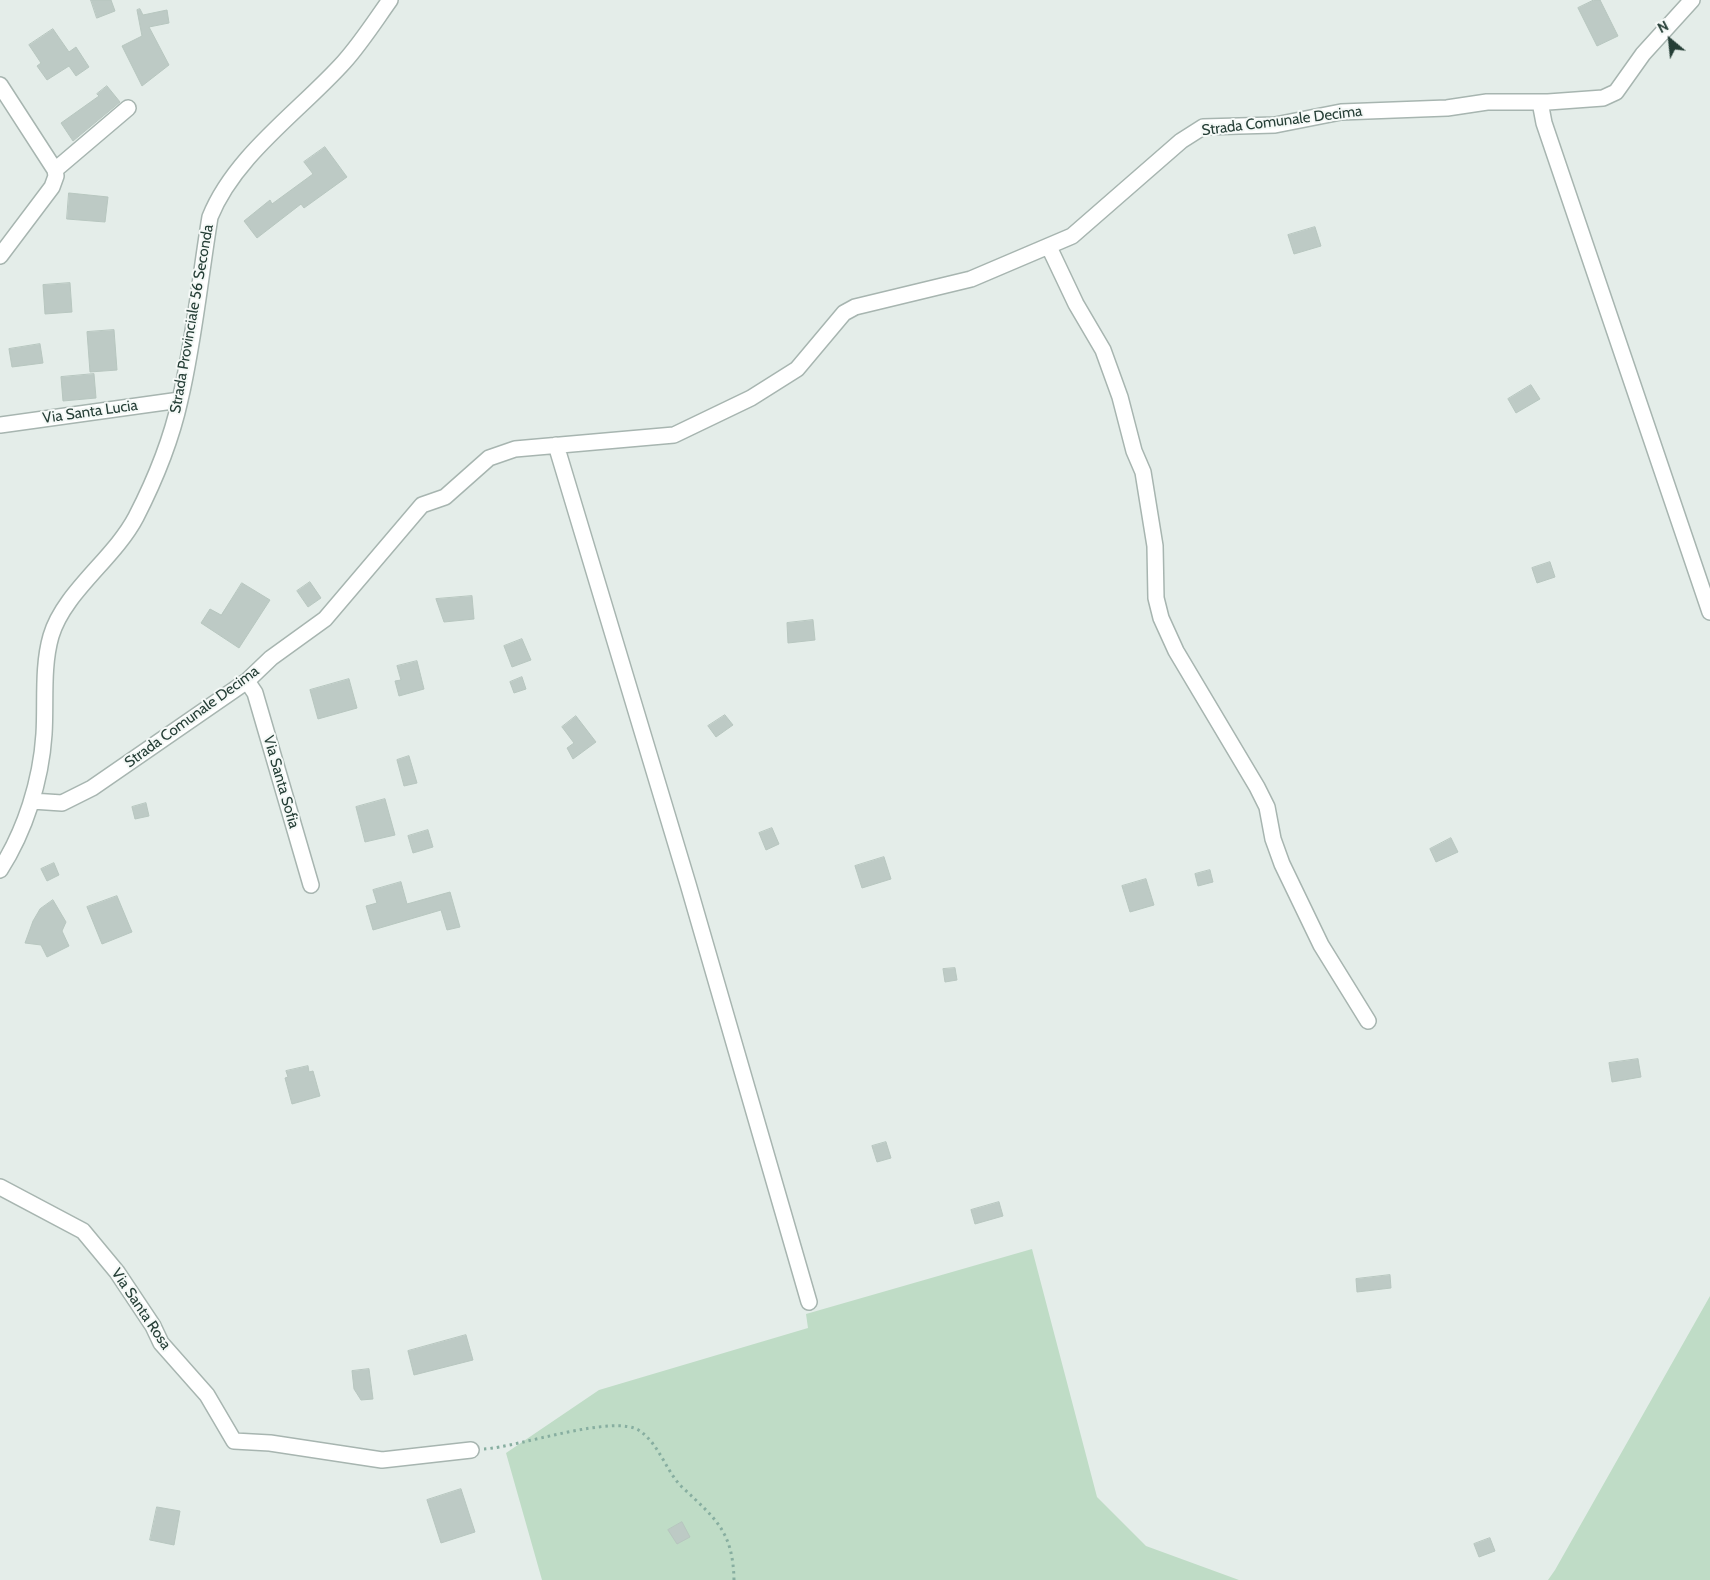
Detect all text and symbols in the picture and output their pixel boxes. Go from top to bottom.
north arrow [1645,15,1695,65]
text: N [1654,16,1672,37]
street label: Strada Comunale Decima [1201,102,1363,140]
street label: Strada Provinciale 56 Seconda [167,223,217,415]
street label: Via Santa Lucia [41,396,139,428]
street label: Strada Comunale Decima [121,662,263,772]
street label: Via Santa Sofia [259,734,303,830]
street label: Via Santa Rosa [107,1265,175,1353]

